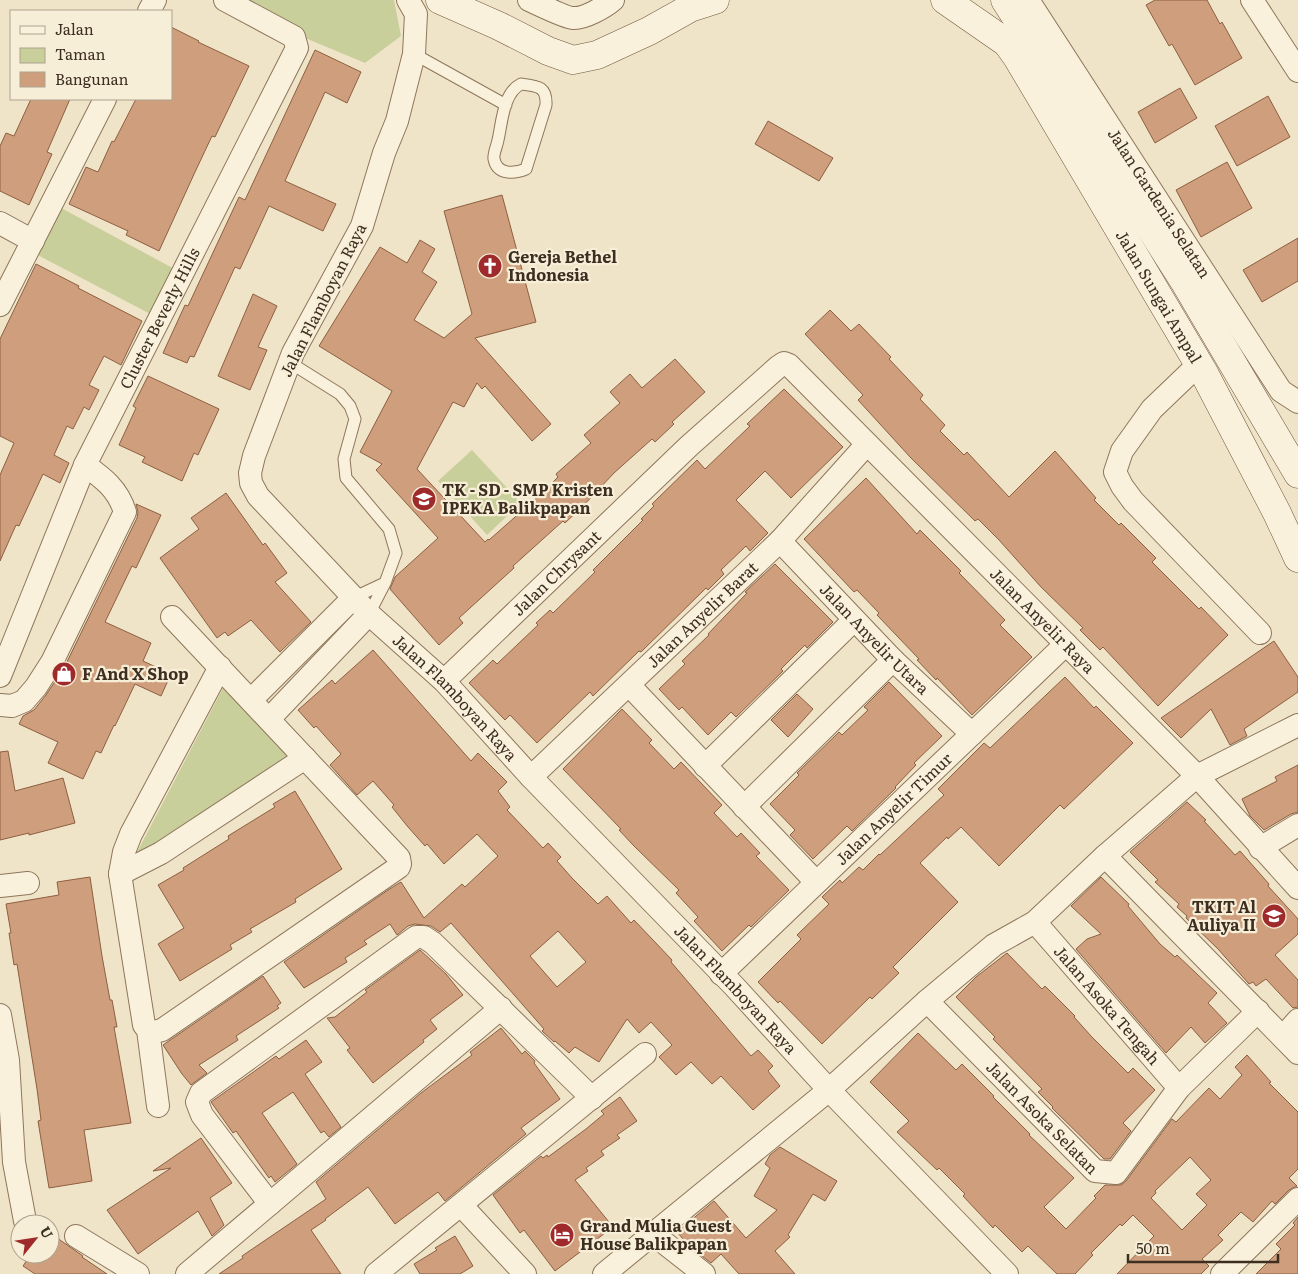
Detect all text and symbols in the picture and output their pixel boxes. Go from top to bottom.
legend [10,10,172,100]
text: Jalan [55,17,94,40]
text: Taman [55,42,105,65]
text: Bangunan [55,67,129,90]
street label: Jalan Gardenia Selatan [1103,123,1218,283]
street label: Jalan Flamboyan Raya [273,218,371,381]
street label: Jalan Sungai Ampal [1111,225,1208,367]
street label: Cluster Beverly Hills [113,243,205,393]
place label: Gereja Bethel Indonesia [508,244,617,286]
church icon: Gereja Bethel Indonesia [477,253,503,279]
place label: TK - SD - SMP Kristen IPEKA Balikpapan [442,477,613,519]
school or university icon: TK - SD - SMP Kristen IPEKA Balikpapan [411,486,437,512]
street label: Jalan Chrysant [506,524,606,621]
street label: Jalan Anyelir Barat [641,555,763,673]
street label: Jalan Anyelir Raya [985,561,1102,678]
street label: Jalan Anyelir Utara [815,577,935,699]
street label: Jalan Flamboyan Raya [388,628,524,766]
shop icon: F And X Shop [51,661,77,687]
place label: F And X Shop [82,661,189,685]
street label: Jalan Anyelir Timur [829,746,957,870]
place label: TKIT Al Auliya II [1187,894,1256,936]
school or university icon: TKIT Al Auliya II [1261,903,1287,929]
street label: Jalan Flamboyan Raya [669,919,803,1059]
street label: Jalan Asoka Tengah [1049,939,1167,1070]
street label: Jalan Asoka Selatan [981,1055,1105,1179]
place label: Grand Mulia Guest House Balikpapan [580,1213,732,1255]
north arrow [10,1214,60,1264]
text: U [36,1222,59,1242]
hotel icon: Grand Mulia Guest House Balikpapan [549,1222,575,1248]
scale bar [1128,1232,1278,1264]
text: 50 m [1136,1236,1170,1259]

